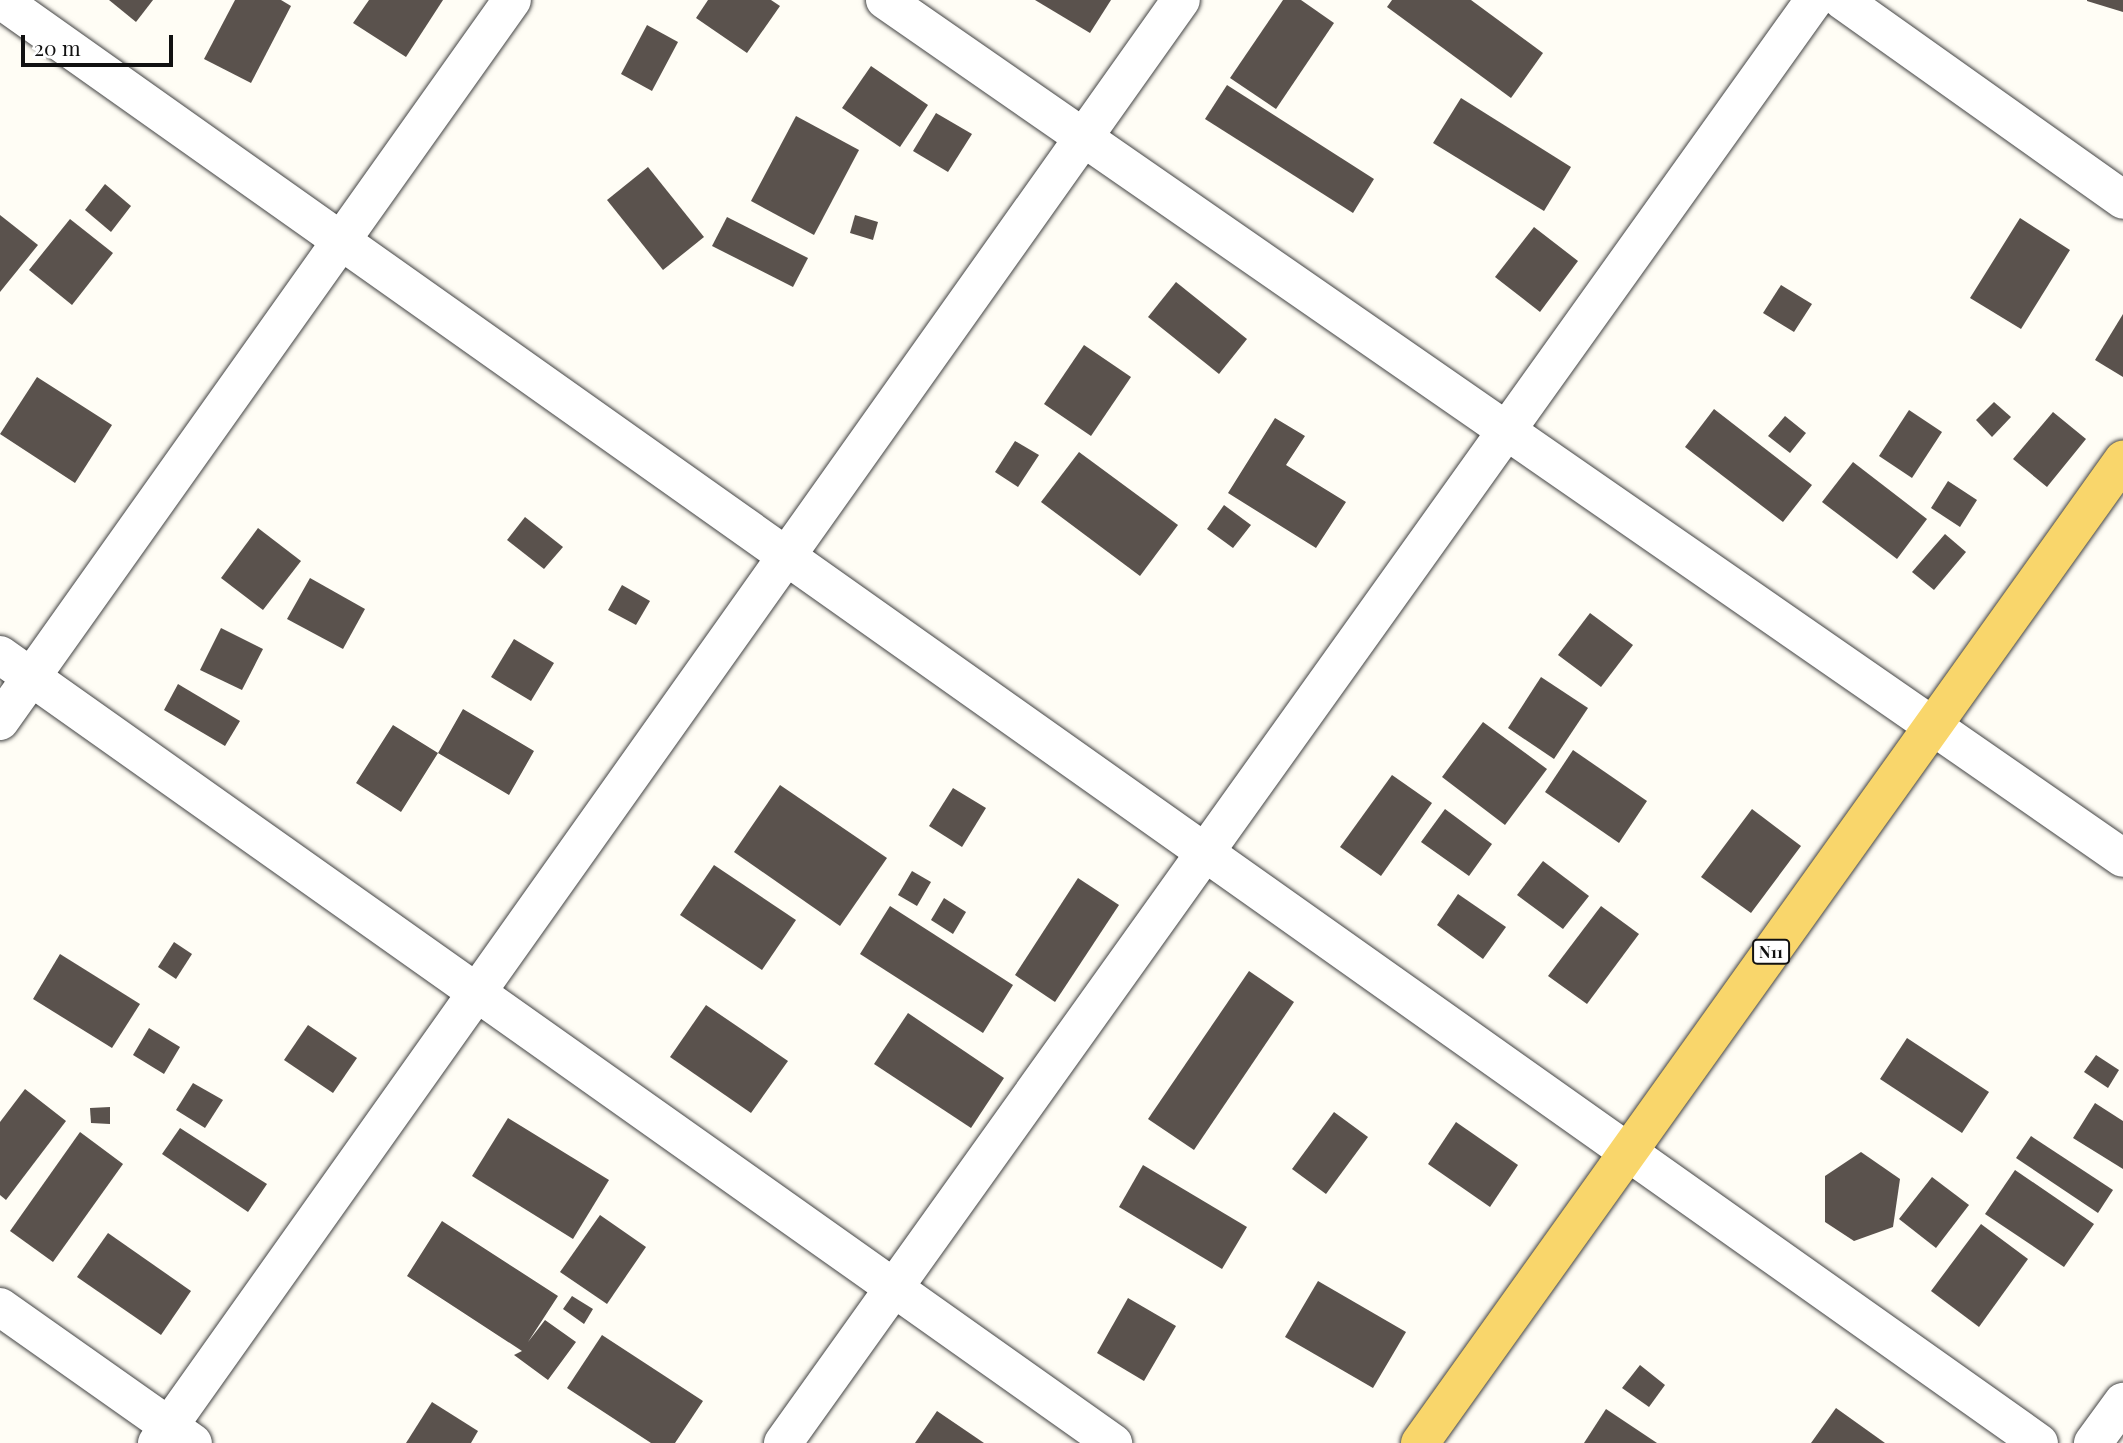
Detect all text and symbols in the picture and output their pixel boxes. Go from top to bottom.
scale bar [24,21,177,65]
text: 20 m [34,33,81,61]
road number: N11 [1752,940,1790,964]

